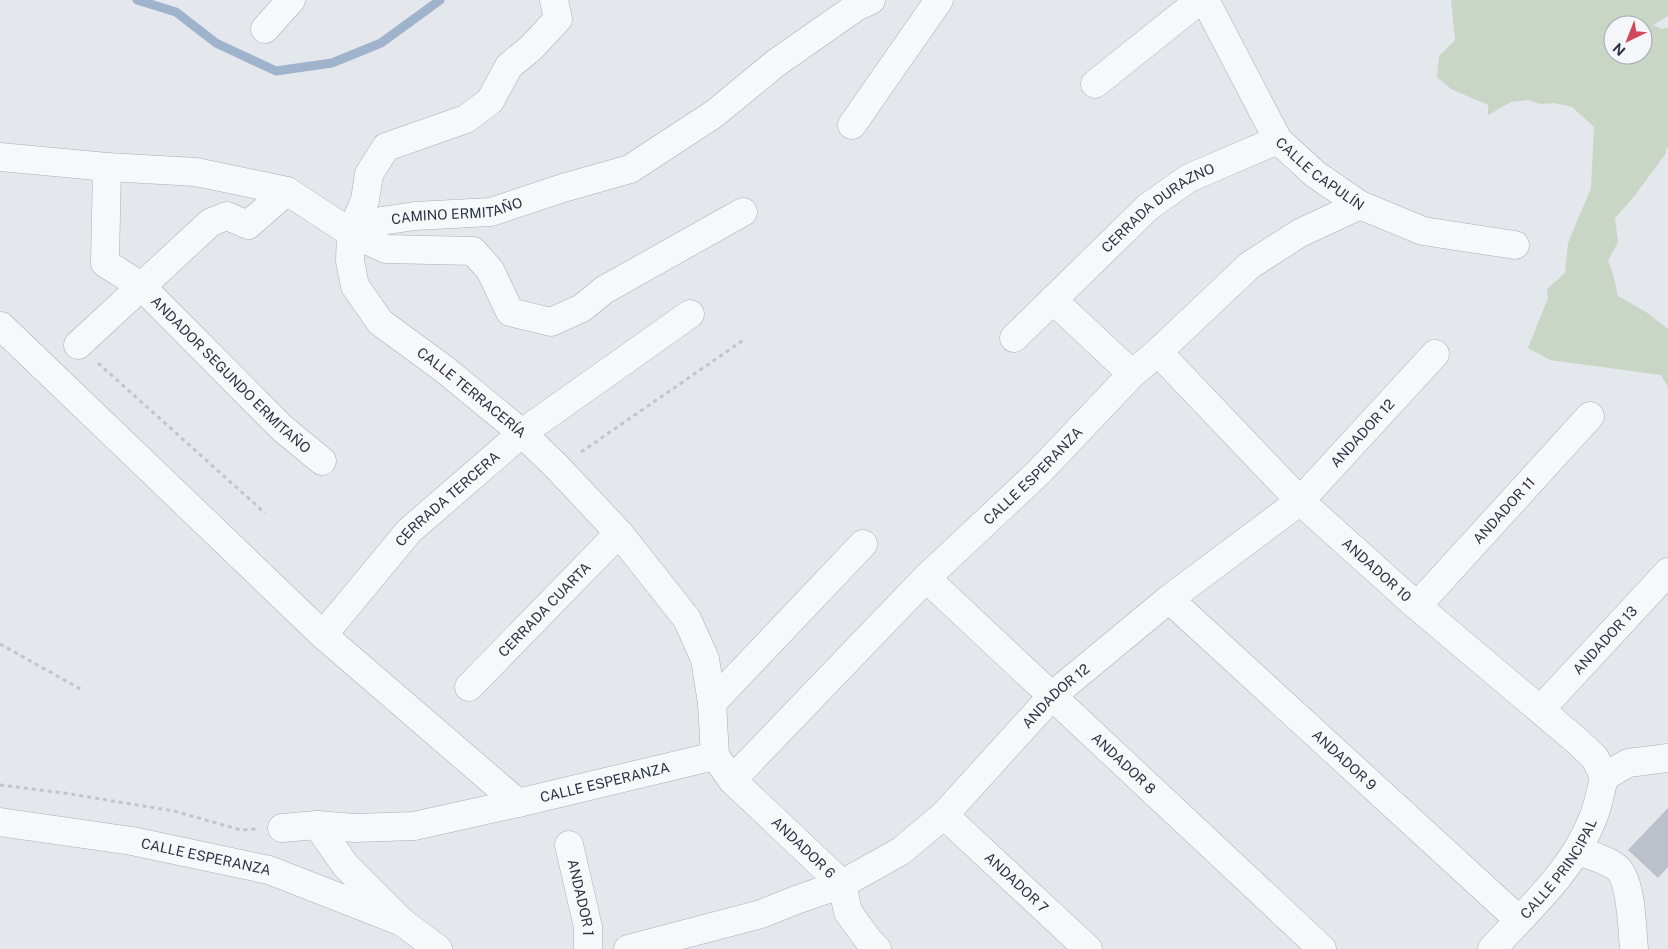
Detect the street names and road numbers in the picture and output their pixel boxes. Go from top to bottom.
street label: CALLE CAPULÍN [1273,134,1367,214]
street label: CERRADA DURAZNO [1098,160,1217,256]
street label: CAMINO ERMITAÑO [390,194,524,227]
street label: ANDADOR SEGUNDO ERMITAÑO [148,293,314,456]
street label: CALLE TERRACERÍA [414,344,529,441]
street label: ANDADOR 12 [1327,396,1398,471]
street label: CALLE ESPERANZA [980,424,1086,528]
street label: CERRADA TERCERA [392,448,503,549]
street label: ANDADOR 11 [1470,474,1538,547]
street label: ANDADOR 10 [1339,535,1414,605]
street label: CERRADA CUARTA [495,559,594,660]
street label: ANDADOR 13 [1569,603,1641,677]
street label: ANDADOR 12 [1019,660,1092,732]
street label: ANDADOR 9 [1309,726,1380,793]
street label: ANDADOR 8 [1088,729,1159,797]
street label: CALLE ESPERANZA [538,759,671,805]
street label: ANDADOR 6 [768,814,839,882]
street label: CALLE PRINCIPAL [1517,816,1600,922]
street label: CALLE ESPERANZA [140,835,272,878]
street label: ANDADOR 7 [981,849,1052,916]
street label: ANDADOR 1 [565,858,596,936]

